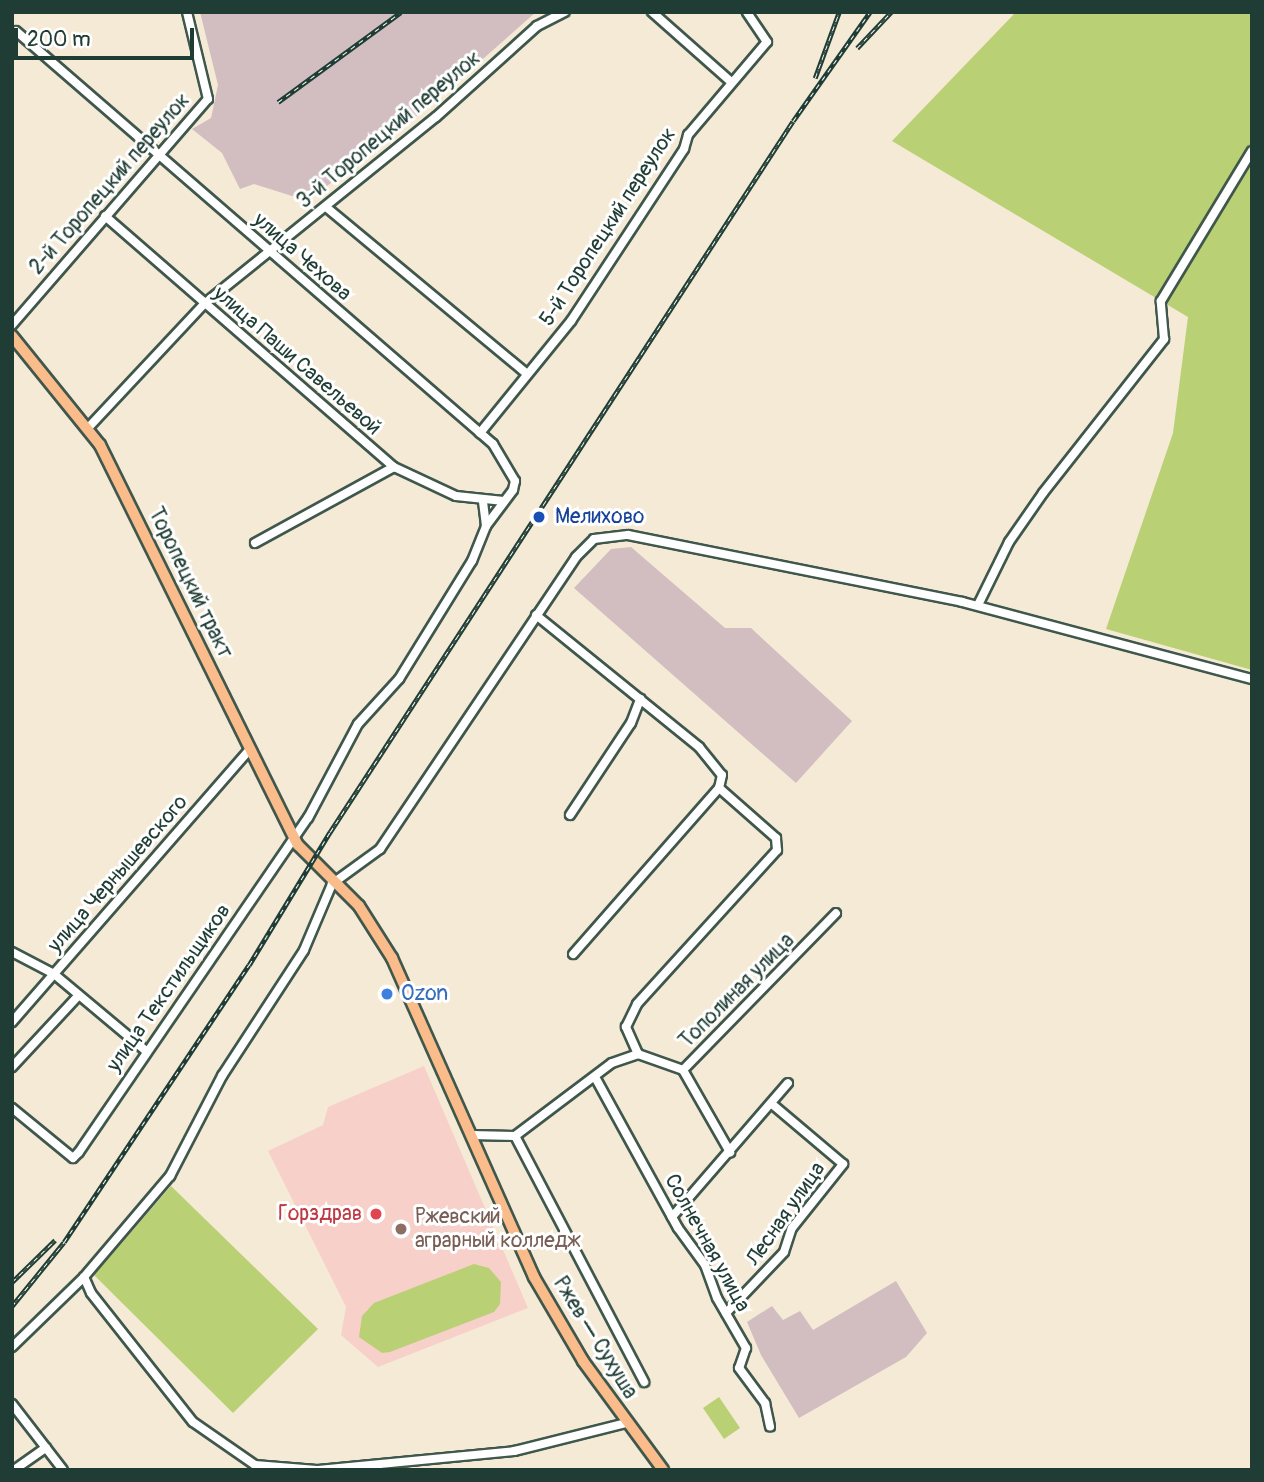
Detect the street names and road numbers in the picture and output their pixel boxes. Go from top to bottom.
street label: 3-й Торопецкий переулок [292,46,486,214]
street label: 2-й Торопецкий переулок [24,88,196,280]
street label: 5-й Торопецкий переулок [534,123,682,331]
street label: улица Чехова [248,208,356,306]
street label: улица Паши Савельевой [208,281,386,441]
street label: Торопецкий тракт [143,503,237,663]
street label: улица Чернышевского [43,790,193,958]
street label: улица Текстильщиков [102,899,236,1077]
street label: Тополиная улица [674,928,800,1054]
street label: Лесная улица [741,1157,831,1271]
street label: Солнечная улица [659,1170,755,1316]
street label: Ржев — Сухуша [547,1272,643,1404]

